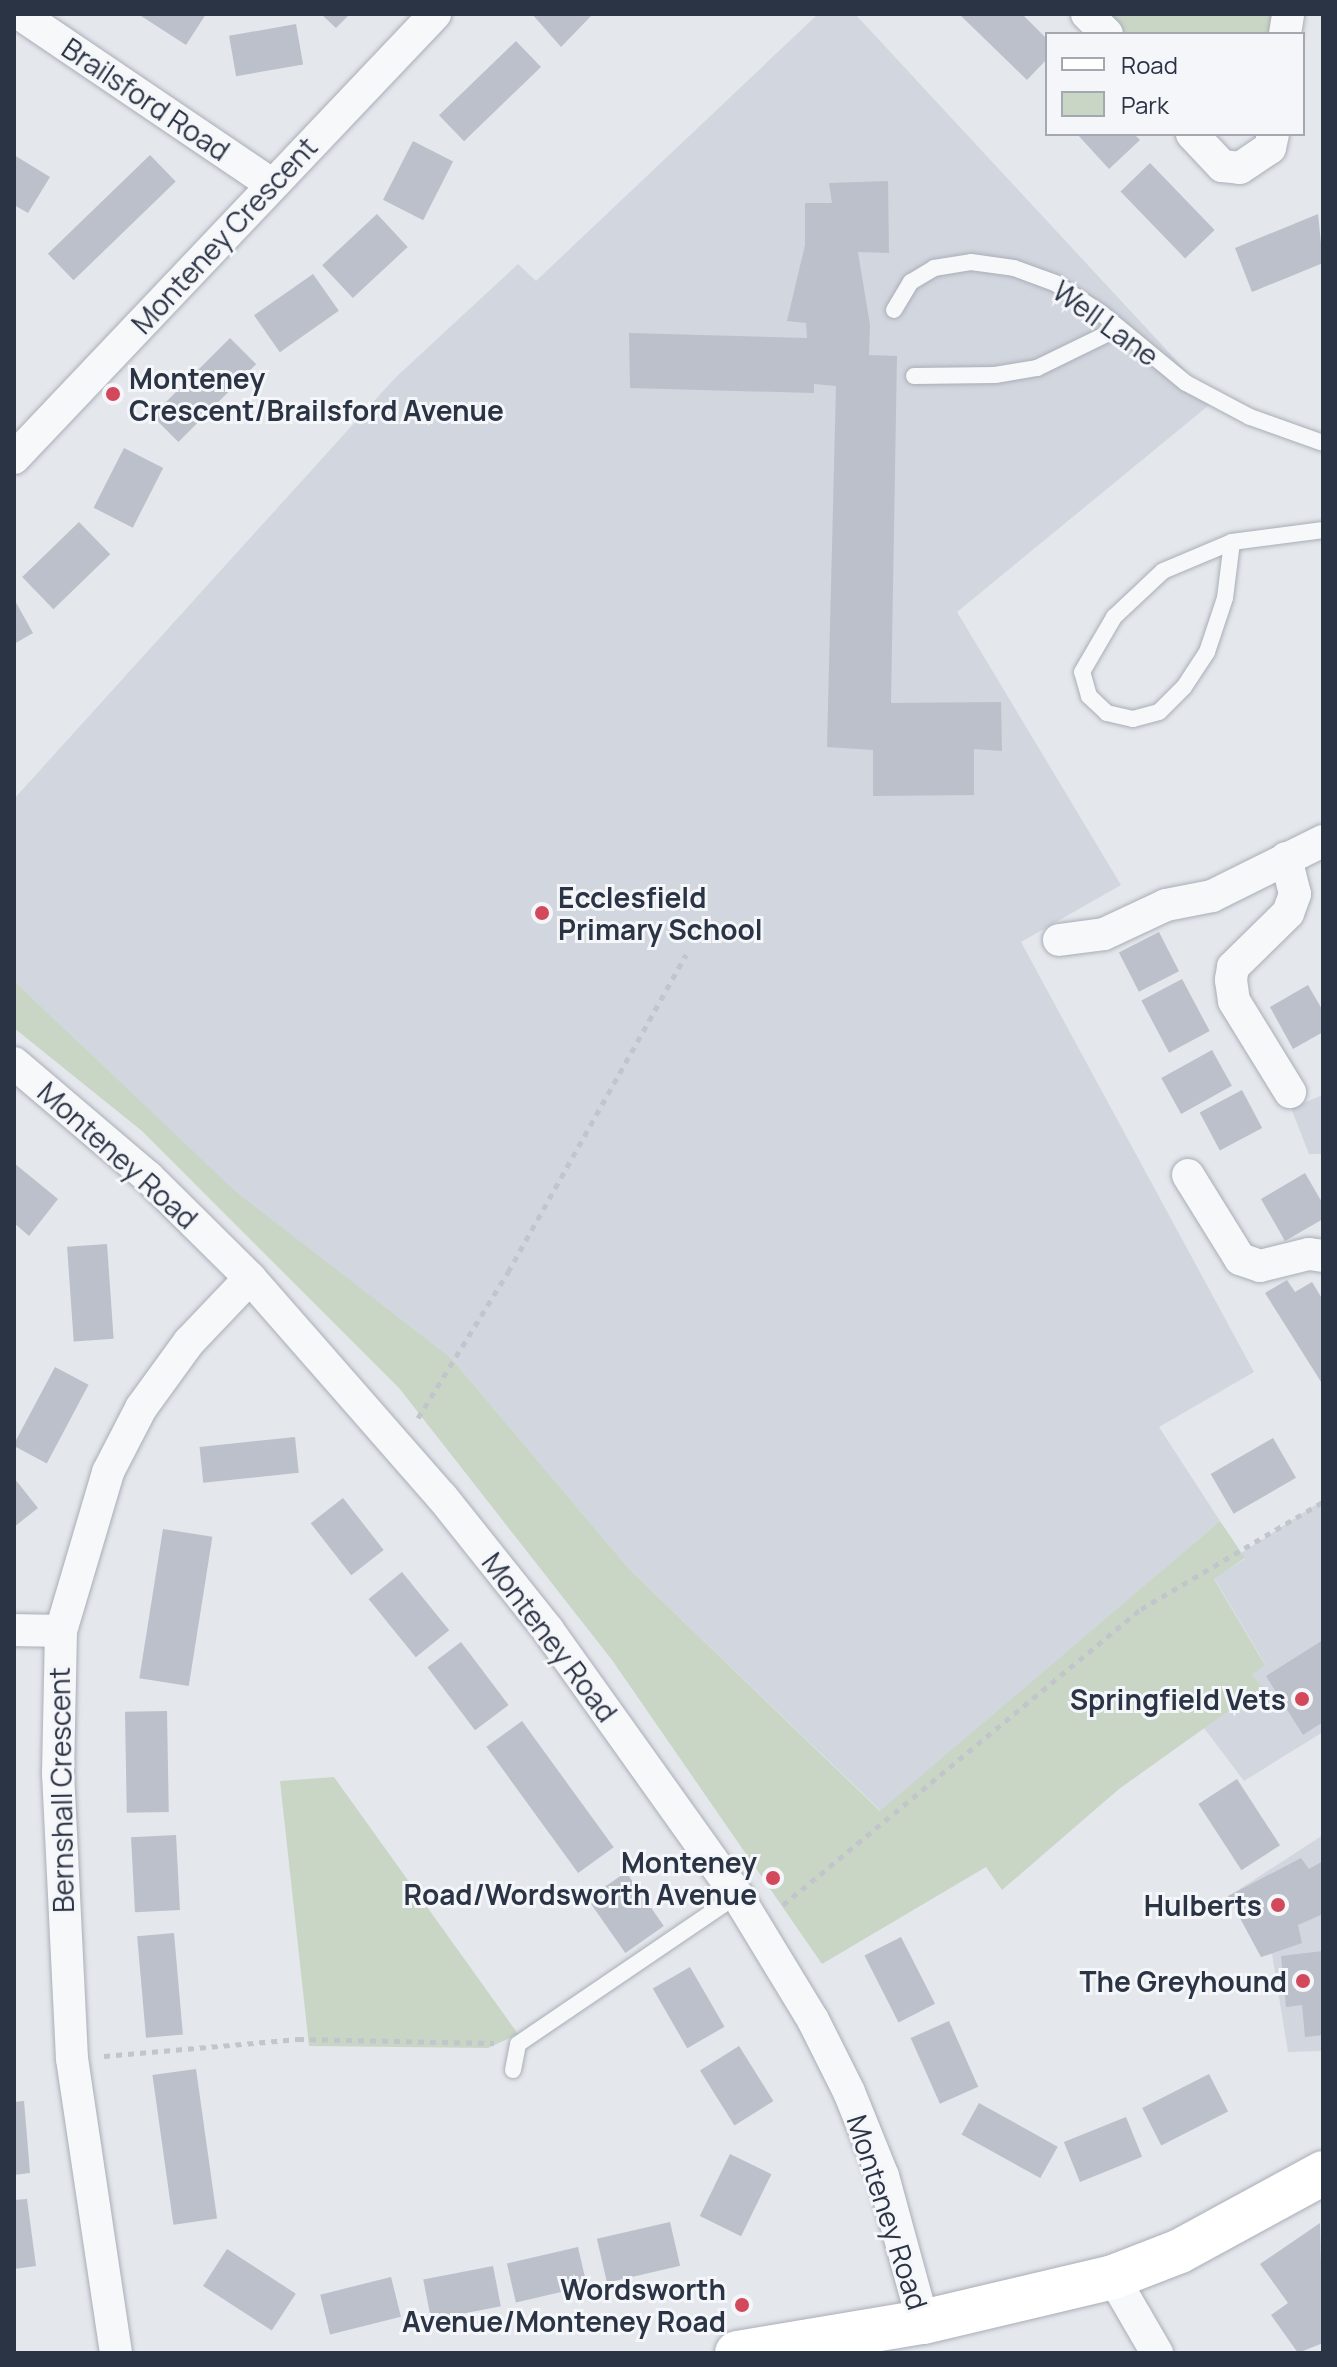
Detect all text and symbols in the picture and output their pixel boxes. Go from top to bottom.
street label: Brailsford Road [56,31,236,167]
legend [1045,32,1305,136]
text: Road [1121,48,1178,81]
text: Park [1121,88,1169,121]
street label: Monteney Crescent [124,130,324,340]
street label: Well Lane [1047,273,1165,373]
place label: Monteney Crescent/Brailsford Avenue [129,361,504,427]
marker: Monteney Crescent/Brailsford Avenue [104,385,122,403]
place label: Ecclesfield Primary School [558,880,763,946]
marker: Ecclesfield Primary School [533,904,551,922]
street label: Monteney Road [31,1075,205,1235]
street label: Monteney Road [476,1546,624,1728]
street label: Bernshall Crescent [42,1667,80,1913]
place label: Springfield Vets [1070,1682,1286,1716]
marker: Springfield Vets [1293,1690,1311,1708]
place label: Monteney Road/Wordsworth Avenue [403,1845,757,1911]
marker: Monteney Road/Wordsworth Avenue [764,1869,782,1887]
place label: Hulberts [1144,1888,1262,1922]
marker: Hulberts [1269,1896,1287,1914]
place label: The Greyhound [1080,1964,1287,1998]
marker: The Greyhound [1294,1972,1312,1990]
street label: Monteney Road [841,2110,935,2314]
place label: Wordsworth Avenue/Monteney Road [402,2272,726,2338]
marker: Wordsworth Avenue/Monteney Road [733,2296,751,2314]

